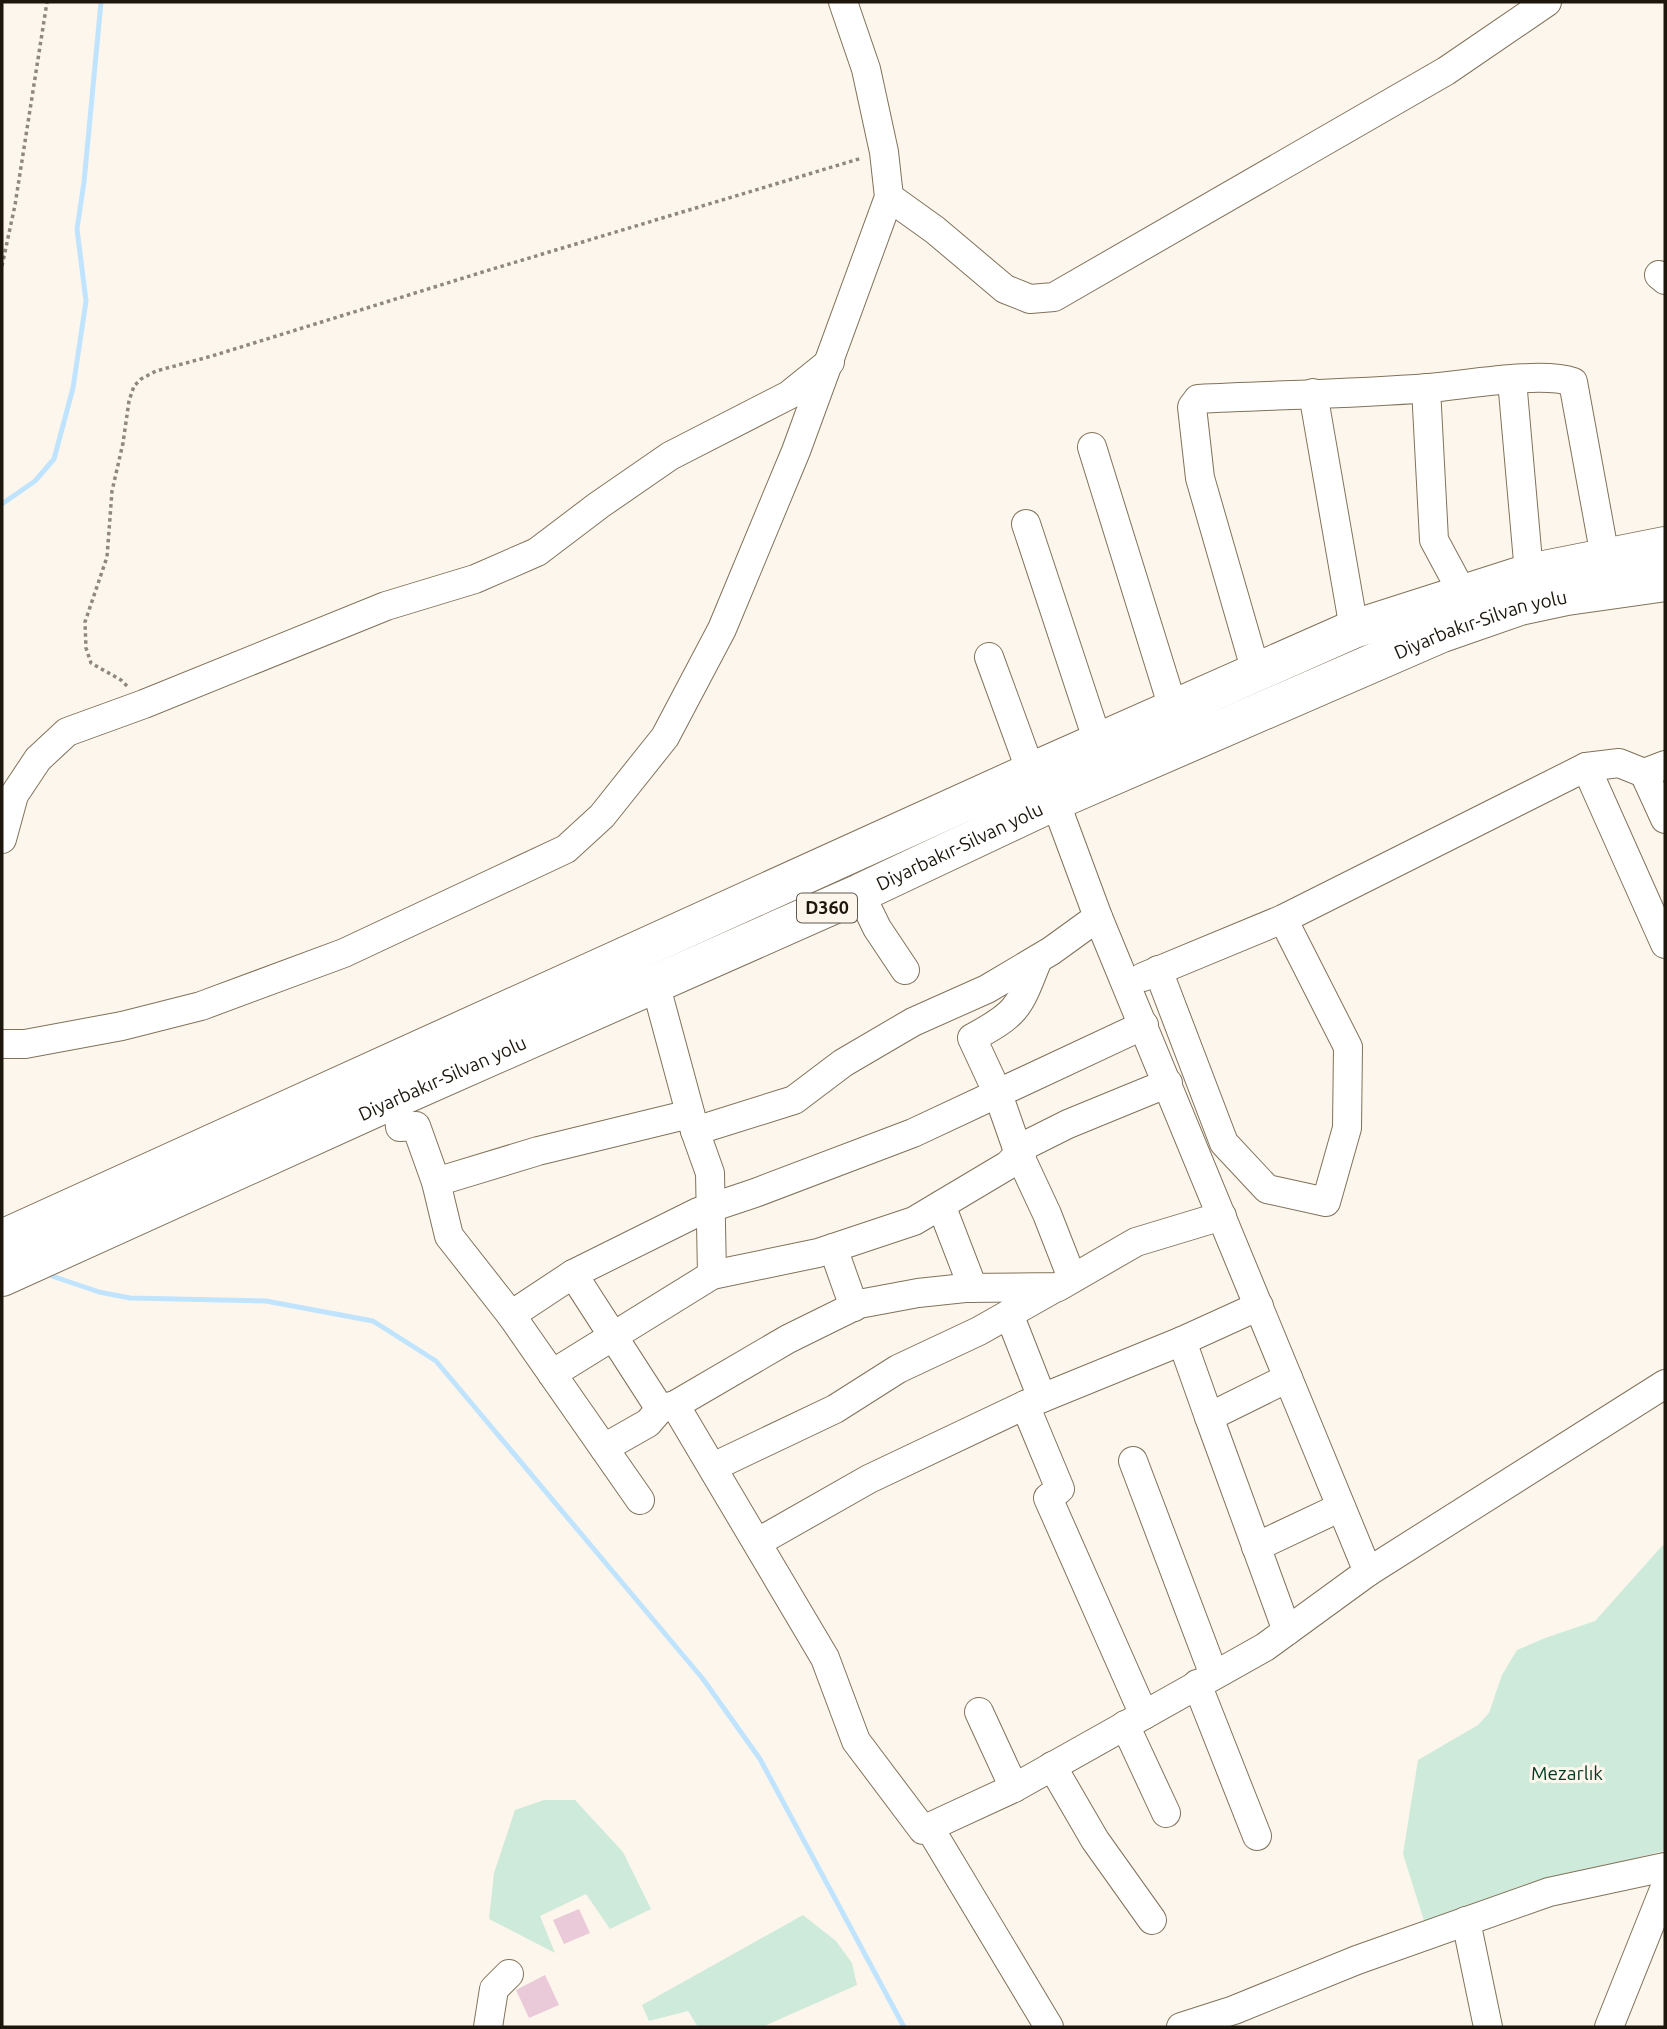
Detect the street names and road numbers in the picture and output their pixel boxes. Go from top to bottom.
street label: Diyarbakır-Silvan yolu [1391,585,1569,664]
street label: Diyarbakır-Silvan yolu [873,797,1046,895]
road number: D360 [797,894,857,923]
street label: Diyarbakır-Silvan yolu [355,1031,530,1125]

